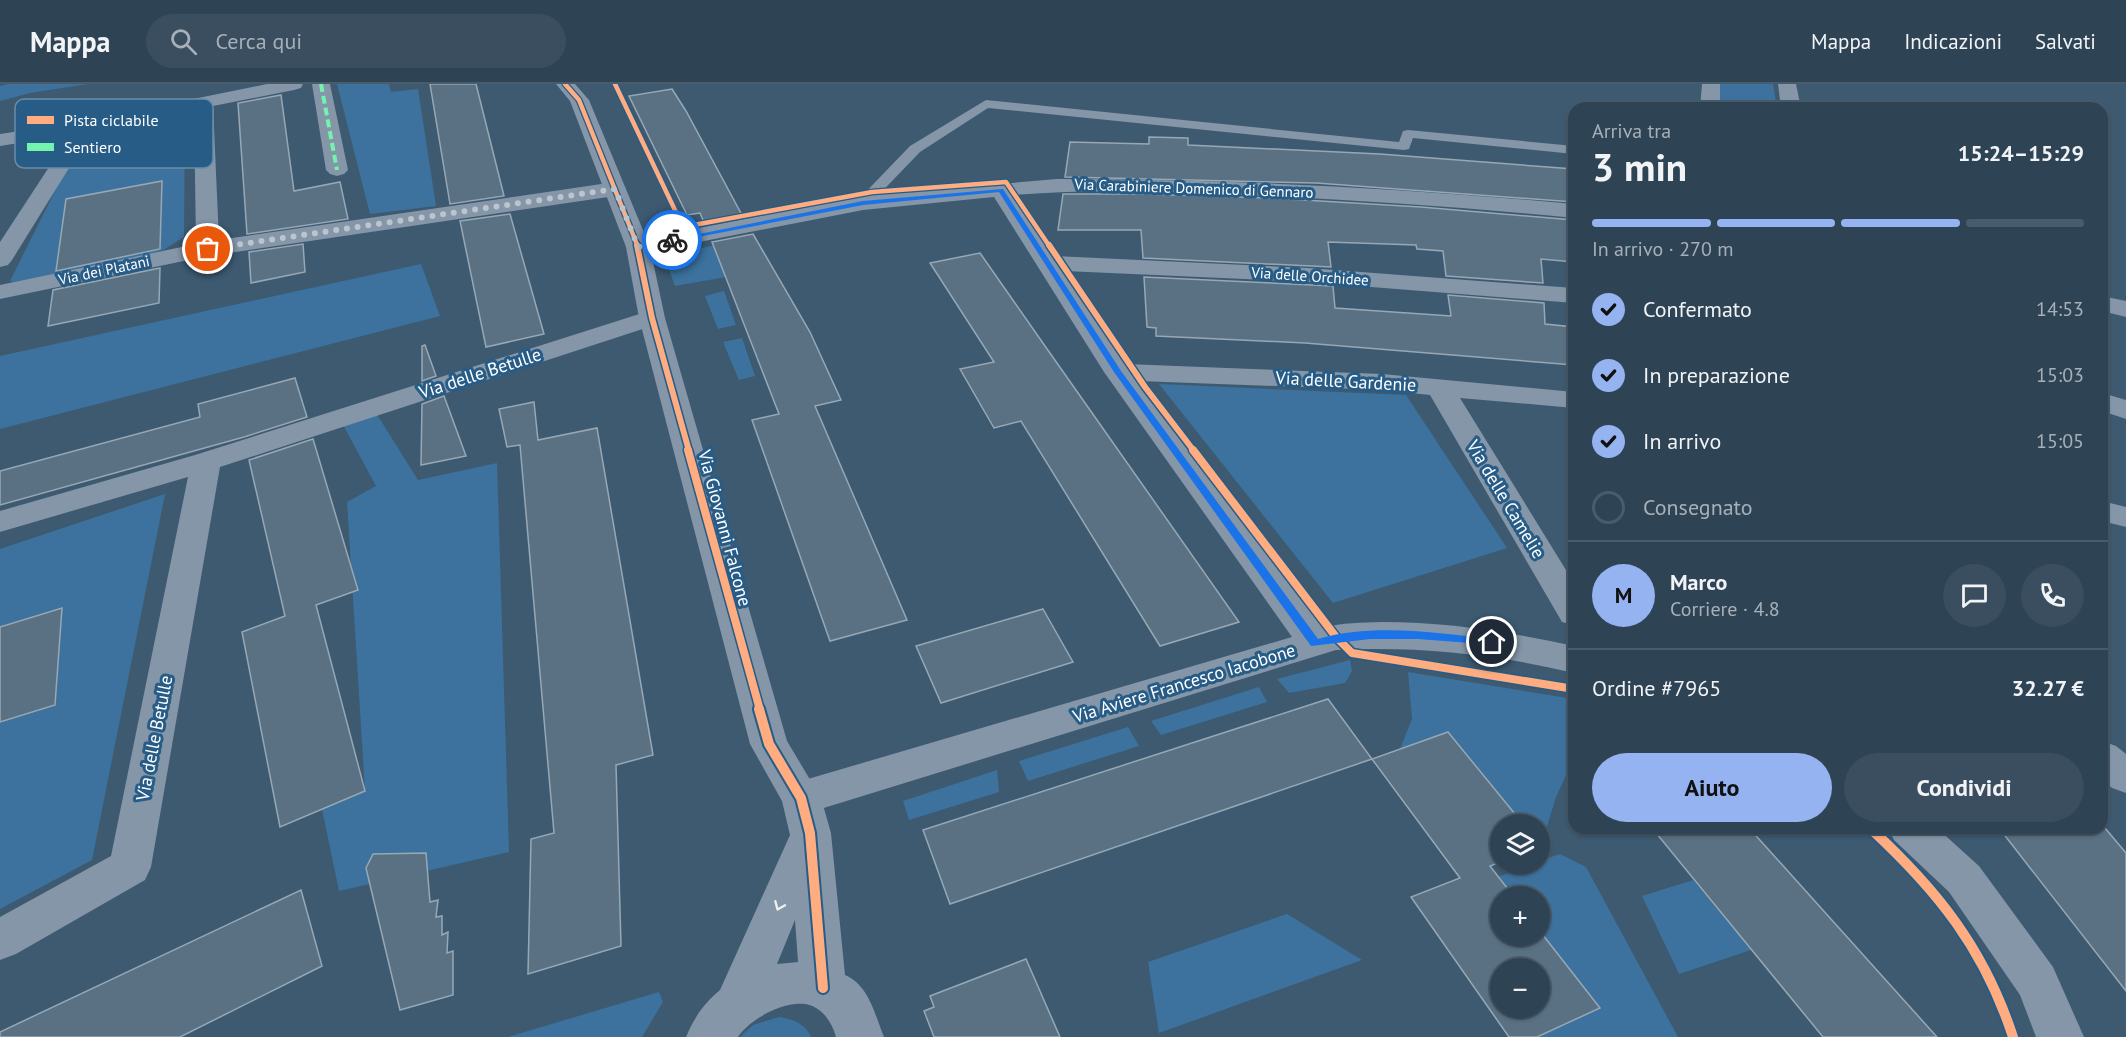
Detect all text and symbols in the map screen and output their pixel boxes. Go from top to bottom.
search box [146,14,566,68]
text: Mappa [30,23,110,60]
icon: search [167,25,200,58]
text: Cerca qui [215,27,302,55]
text: Mappa [1811,28,1871,55]
text: Indicazioni [1904,28,2002,55]
text: Salvati [2035,28,2096,55]
legend [15,99,213,168]
text: Pista ciclabile [64,110,159,130]
text: Arriva tra [1592,118,1671,144]
text: Sentiero [64,137,121,157]
text: 15:24–15:29 [1958,139,2084,167]
text: 3 min [1592,141,1687,192]
street label: Via Carabiniere Domenico di Gennaro [1073,174,1314,202]
courier [642,210,702,270]
pin [182,223,233,274]
icon: bike [656,224,689,257]
icon: bag [191,232,224,265]
text: In arrivo · 270 m [1592,236,1733,262]
street label: Via dei Platani [56,251,151,289]
street label: Via delle Orchidee [1250,262,1369,290]
icon: check [1592,293,1625,326]
text: Confermato [1643,295,1752,323]
text: 14:53 [2036,296,2084,322]
street label: Via delle Betulle [415,342,544,404]
icon: check [1592,359,1625,392]
text: In preparazione [1643,361,1790,389]
text: 15:03 [2036,362,2084,388]
street label: Via delle Gardenie [1274,366,1417,396]
icon: check [1592,425,1625,458]
text: In arrivo [1643,427,1721,455]
text: 15:05 [2036,428,2084,454]
street label: Via delle Camelie [1461,435,1550,562]
street label: Via Giovanni Falcone [693,446,757,609]
text: Consegnato [1643,493,1753,521]
button: chat [1943,564,2006,627]
button: phone [2021,564,2084,627]
text: Marco [1670,568,1727,596]
text: M [1615,581,1632,609]
text: Corriere · 4.8 [1670,596,1780,622]
pin [1466,616,1517,667]
icon: home [1475,625,1508,658]
street label: Via Aviere Francesco Iacobone [1069,638,1298,728]
street label: Via delle Betulle [130,673,177,804]
text: Ordine #7965 [1592,674,1721,702]
text: 32.27 € [2012,674,2084,702]
button: Aiuto [1592,753,1832,822]
button: Condividi [1844,753,2084,822]
map controls [1490,814,1550,1018]
button: layers [1490,814,1550,874]
button: + [1490,886,1550,946]
one-way arrow [774,900,786,911]
button: − [1490,958,1550,1018]

